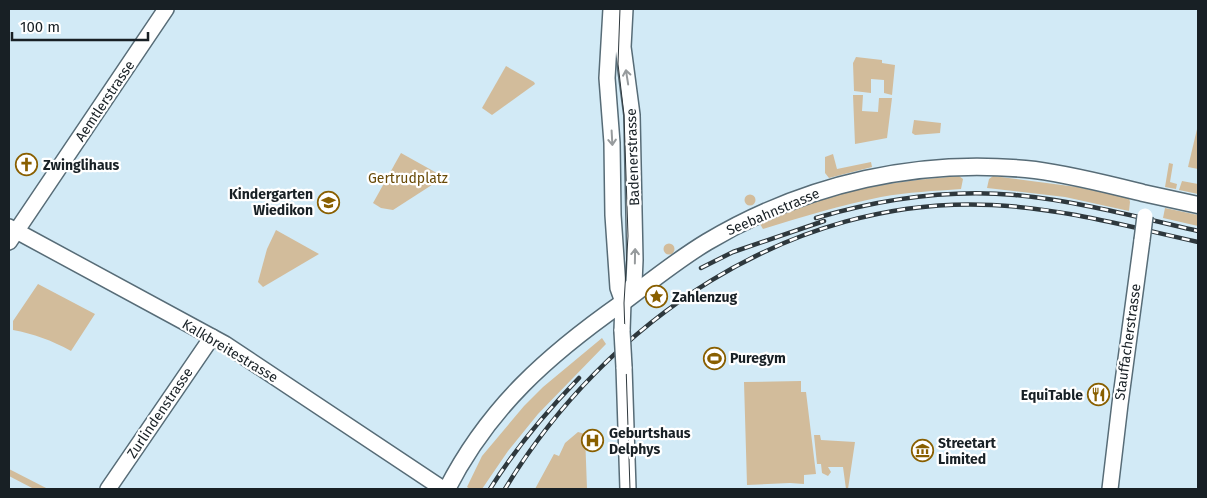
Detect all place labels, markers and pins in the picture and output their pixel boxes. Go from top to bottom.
church icon: Zwinglihaus [15,153,39,177]
place label: Zwinglihaus [43,157,120,174]
place label: Kindergarten Wiedikon [229,186,313,219]
school or university icon: Kindergarten Wiedikon [317,190,341,214]
place icon: Zahlenzug [644,285,668,309]
place label: Zahlenzug [672,289,737,306]
sports icon: Puregym [702,346,726,370]
place label: Puregym [730,350,786,367]
restaurant icon: EquiTable [1087,383,1111,407]
place label: EquiTable [1021,387,1083,404]
place label: Geburtshaus Delphys [609,425,691,458]
hospital icon: Geburtshaus Delphys [581,429,605,453]
place label: Streetart Limited [938,435,997,468]
museum icon: Streetart Limited [910,439,934,463]

